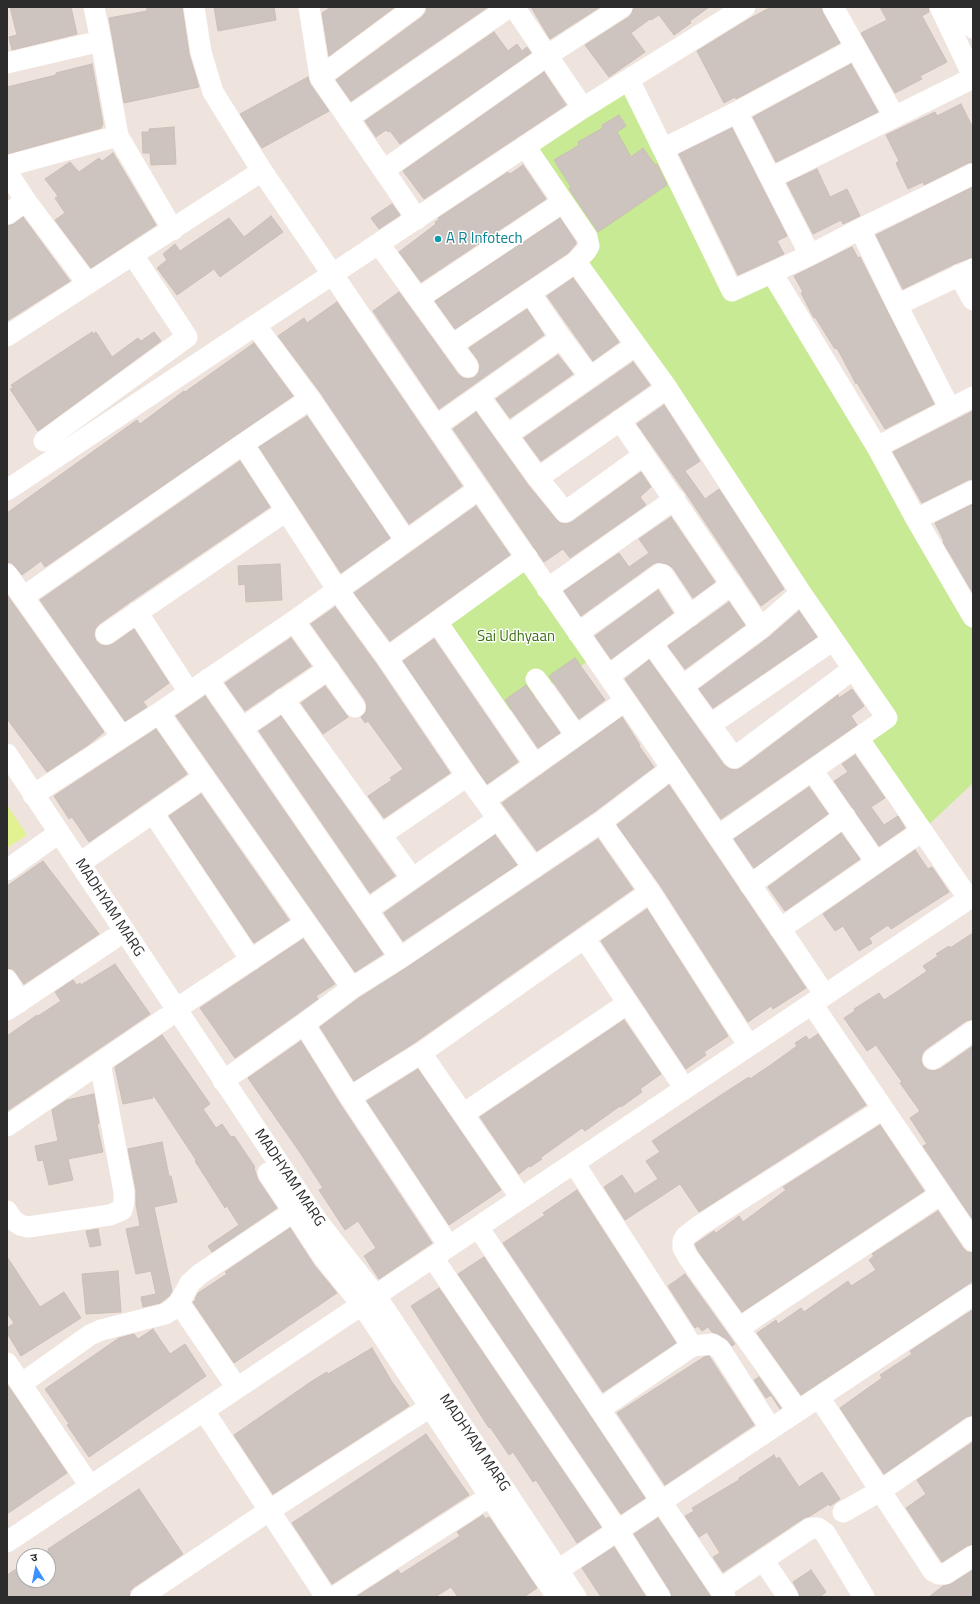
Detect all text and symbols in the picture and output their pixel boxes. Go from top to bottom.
place label: A R Infotech [446,230,523,248]
marker: A R Infotech [433,234,443,244]
park label: Sai Udhyaan [477,628,555,646]
street label: MADHYAM MARG [71,855,147,961]
street label: MADHYAM MARG [250,1126,328,1230]
street label: MADHYAM MARG [435,1391,513,1495]
north arrow [16,1548,56,1588]
text: उ [30,1549,39,1566]

